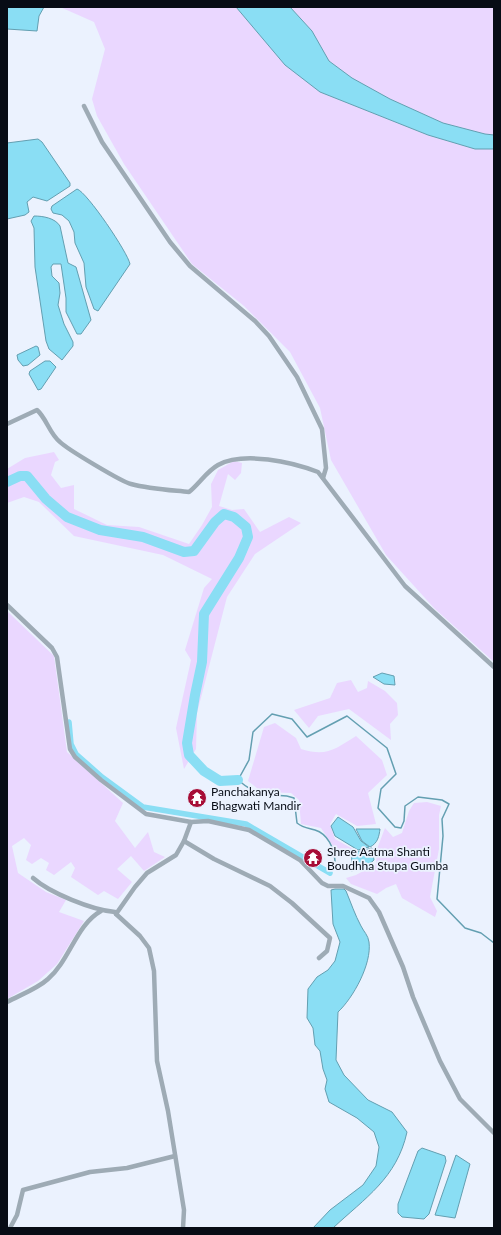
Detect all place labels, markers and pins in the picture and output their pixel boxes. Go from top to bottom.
place label: Panchakanya Bhagwati Mandir [211,784,301,813]
temple icon: Panchakanya Bhagwati Mandir [186,787,208,809]
place label: Shree Aatma Shanti Boudhha Stupa Gumba [327,844,448,873]
temple icon: Shree Aatma Shanti Boudhha Stupa Gumba [302,847,324,869]

